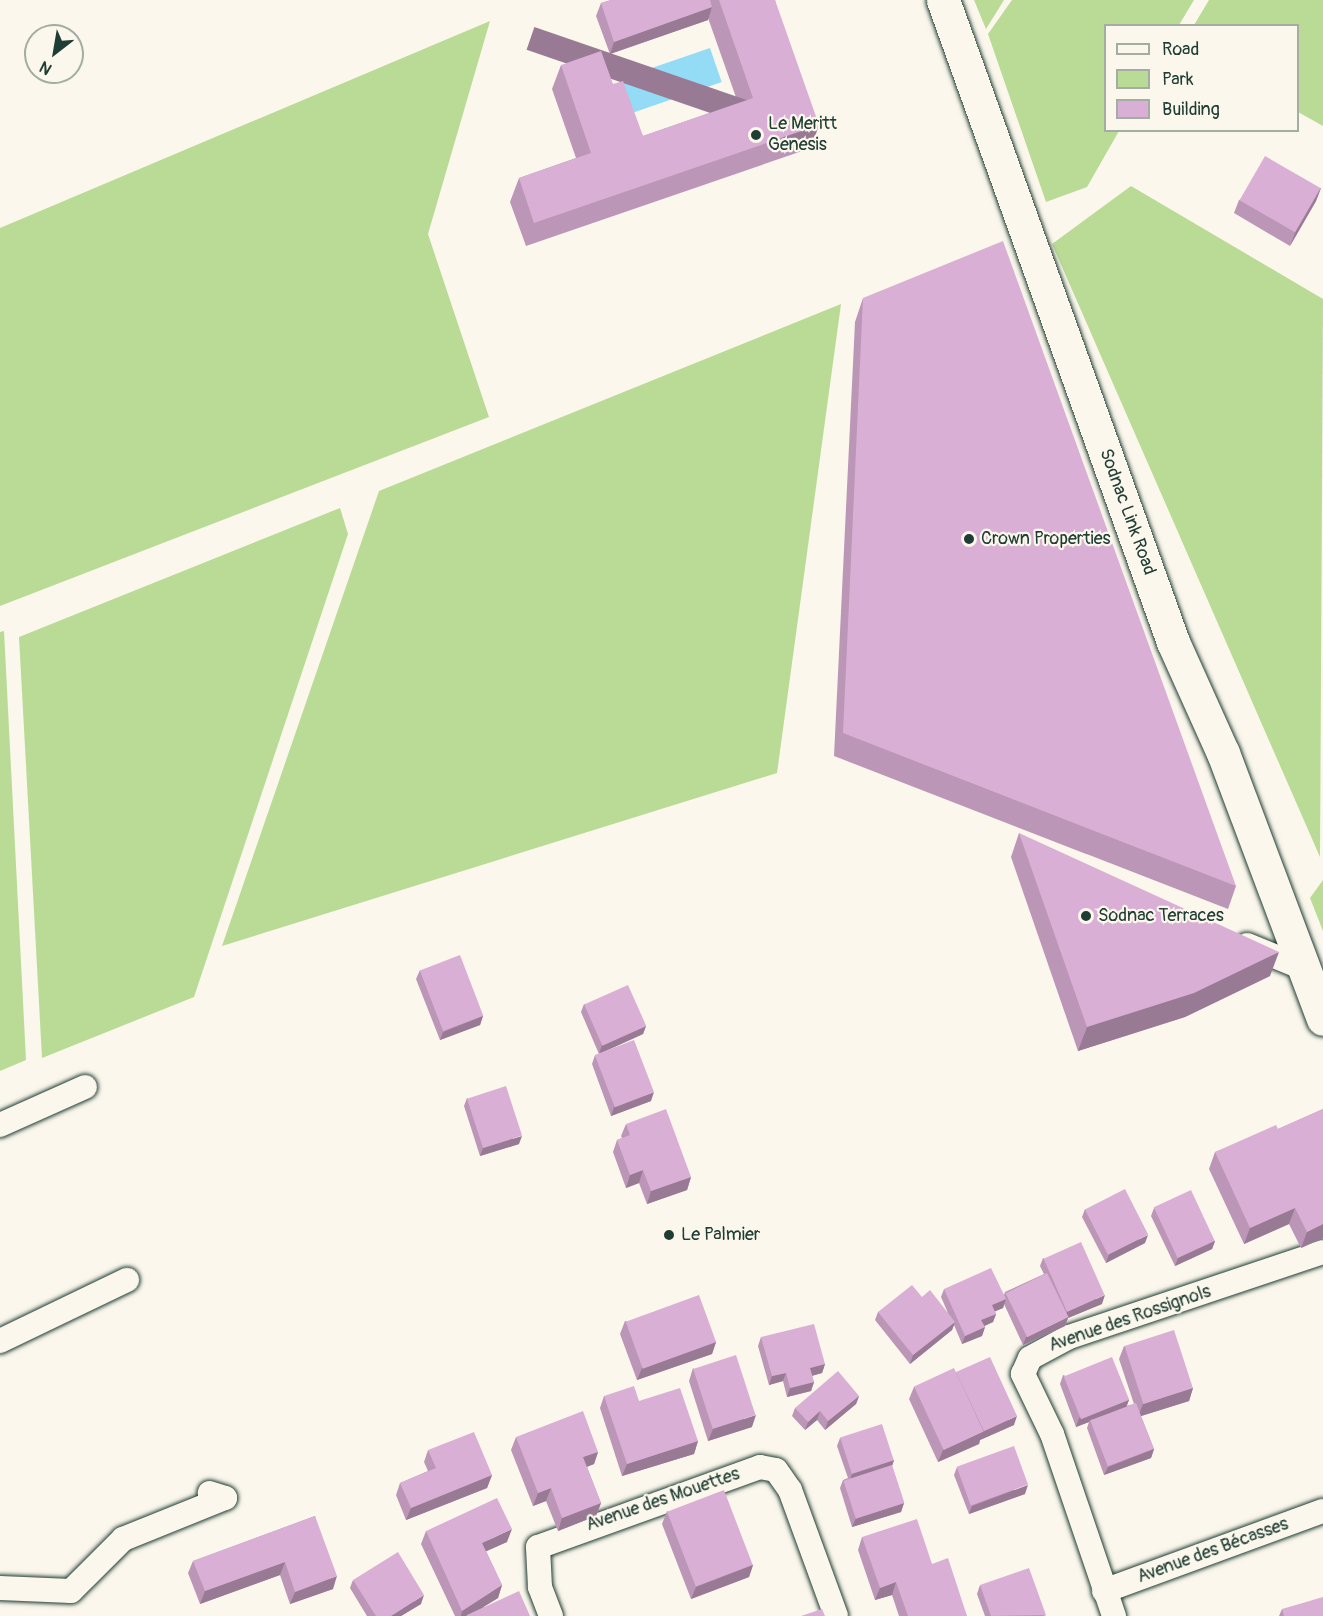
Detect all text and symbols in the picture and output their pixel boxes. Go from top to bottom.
north arrow [24,24,84,84]
legend [1104,24,1299,132]
text: Road [1162,38,1199,61]
text: N [36,56,56,79]
text: Park [1162,68,1194,91]
text: Building [1162,98,1220,121]
place label: Le Meritt Genesis [768,114,837,156]
marker: Le Meritt Genesis [749,128,763,142]
street label: Sodnac Link Road [1094,446,1160,578]
place label: Crown Properties [981,528,1111,550]
marker: Crown Properties [962,532,976,546]
place label: Sodnac Terraces [1098,905,1224,927]
marker: Sodnac Terraces [1079,909,1093,923]
place label: Le Palmier [681,1224,760,1246]
marker: Le Palmier [662,1228,676,1242]
street label: Avenue des Rossignols [1046,1281,1214,1357]
street label: Avenue des Mouettes [583,1464,743,1536]
street label: Avenue des Bécasses [1134,1514,1292,1588]

